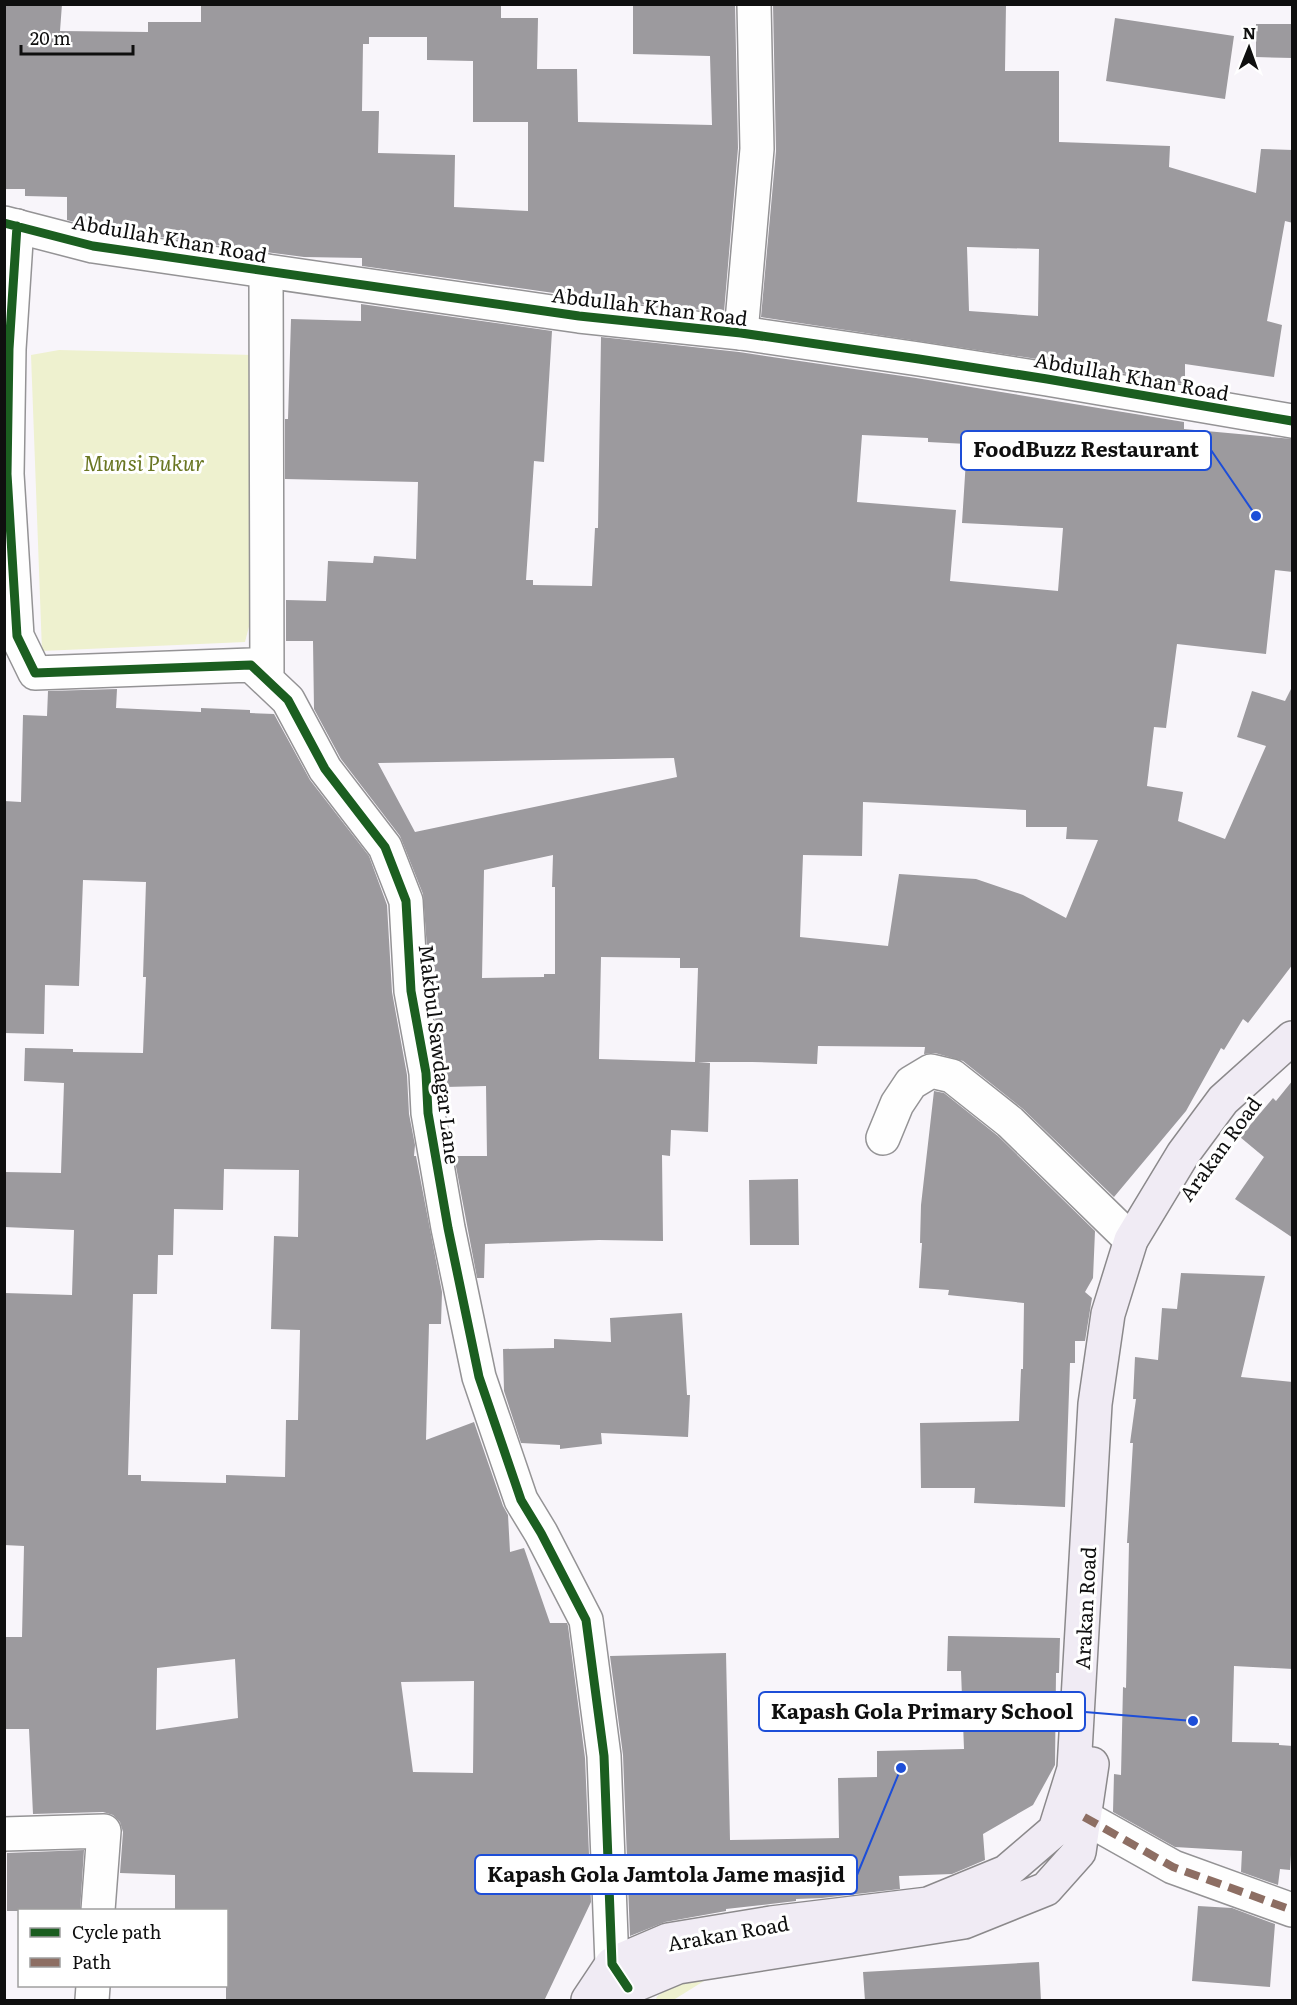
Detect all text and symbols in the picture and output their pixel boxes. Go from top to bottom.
scale bar [21,18,134,56]
north arrow [1219,18,1279,78]
text: N [1242,20,1256,44]
text: 20 m [30,24,71,51]
street label: Abdullah Khan Road [70,205,270,269]
street label: Abdullah Khan Road [550,278,750,332]
street label: Abdullah Khan Road [1032,343,1232,407]
callout: FoodBuzz Restaurant [961,431,1211,470]
text: FoodBuzz Restaurant [973,432,1200,463]
water label: Munsi Pukur [83,446,205,477]
street label: Makbul Sawdagar Lane [413,942,469,1166]
street label: Arakan Road [1171,1089,1267,1207]
street label: Arakan Road [1066,1546,1102,1670]
callout: Kapash Gola Primary School [759,1692,1085,1731]
text: Kapash Gola Primary School [771,1694,1074,1725]
callout: Kapash Gola Jamtola Jame masjid [475,1855,857,1894]
text: Kapash Gola Jamtola Jame masjid [487,1857,845,1888]
street label: Arakan Road [665,1907,791,1957]
legend [18,1909,228,1987]
text: Cycle path [72,1918,161,1945]
text: Path [72,1948,111,1975]

